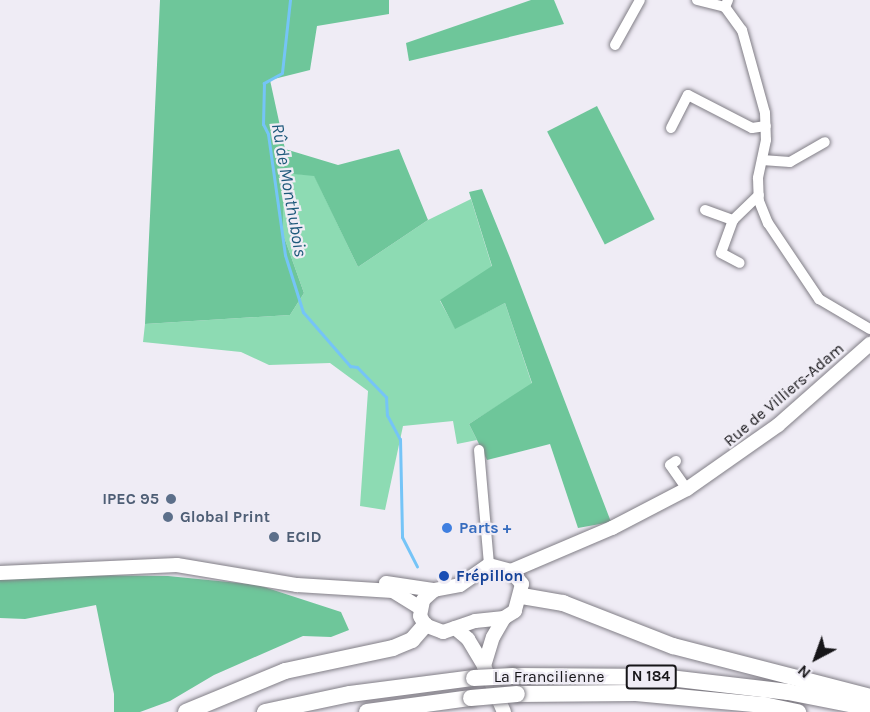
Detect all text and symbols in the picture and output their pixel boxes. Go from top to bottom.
water label: Rû de Monthubois [267,122,311,258]
street label: Rue de Villiers-Adam [720,339,848,451]
place label: IPEC 95 [102,489,159,509]
marker: IPEC 95 [164,492,178,506]
place label: Global Print [180,507,270,527]
marker: Global Print [161,510,175,524]
place label: Parts + [459,518,511,538]
marker: Parts + [440,521,454,535]
place label: ECID [286,527,321,547]
marker: ECID [267,530,281,544]
place label: Frépillon [456,566,523,586]
marker: Frépillon [437,569,451,583]
north arrow [786,628,846,688]
text: N [793,661,814,683]
road number: N 184 [626,665,676,689]
street label: La Francilienne [494,667,604,687]

